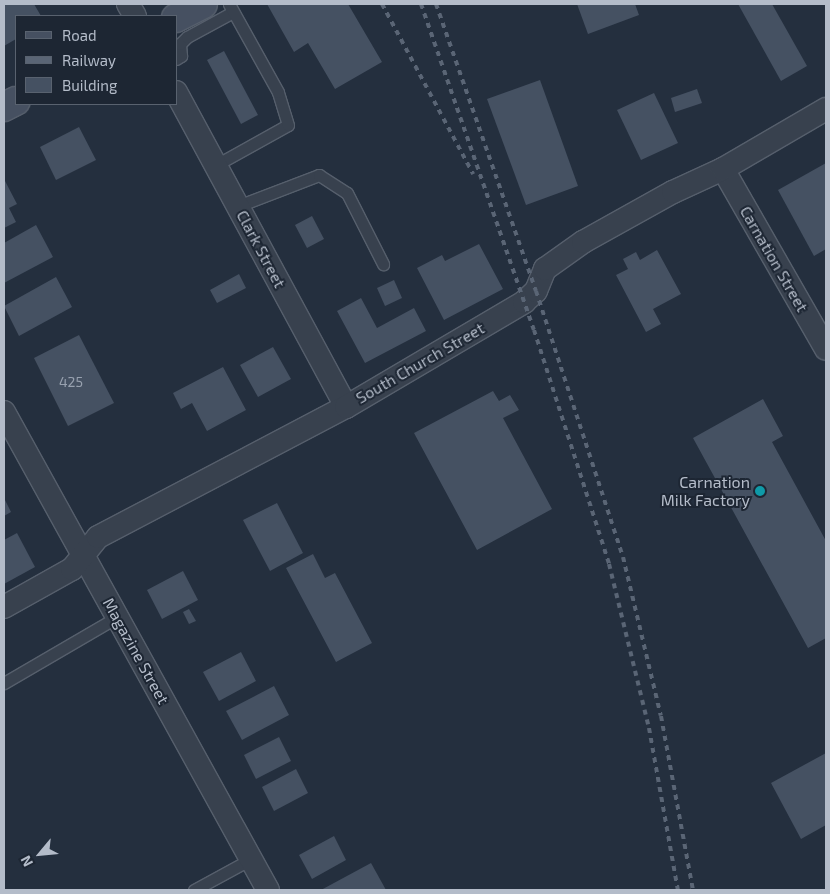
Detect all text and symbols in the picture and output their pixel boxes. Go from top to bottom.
legend [15,15,178,105]
text: Road [62,26,97,44]
text: Railway [62,51,116,69]
text: Building [62,76,117,94]
street label: Carnation Street [736,203,812,315]
street label: Clark Street [233,207,289,291]
street label: South Church Street [352,318,488,408]
house number: 425 [59,374,83,390]
place label: Carnation Milk Factory [661,472,750,510]
marker: Carnation Milk Factory [754,485,766,497]
street label: Magazine Street [99,595,173,707]
north arrow [15,829,65,879]
text: N [16,853,36,870]

